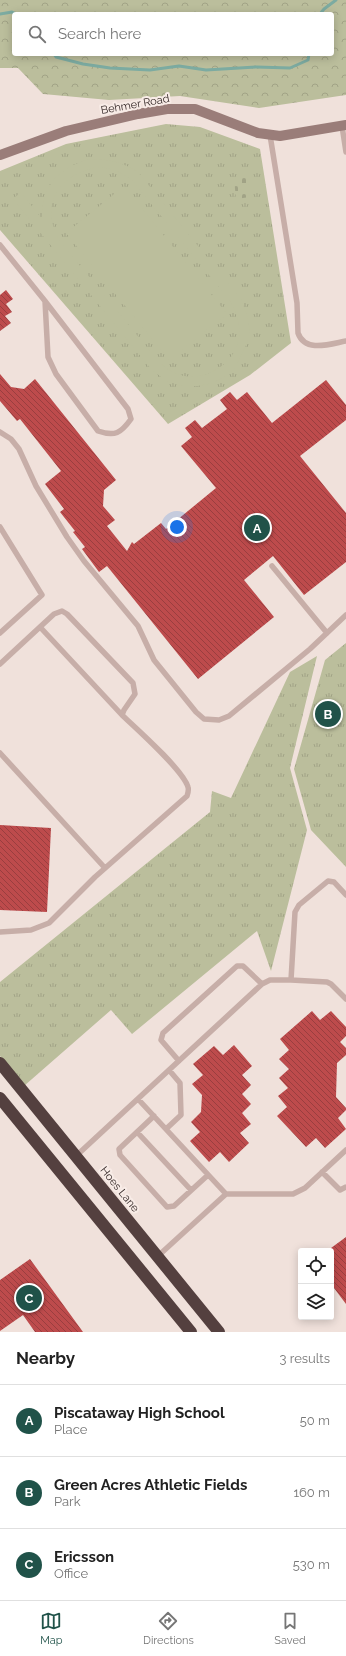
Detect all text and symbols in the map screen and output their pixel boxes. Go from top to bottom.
search box [12,12,334,56]
icon: search [26,23,48,45]
text: Search here [58,25,141,43]
street label: Behmer Road [100,92,171,117]
pin: A [244,513,270,543]
your location [167,517,187,537]
pin: B [315,699,341,729]
street label: Hoes Lane [97,1164,142,1215]
map controls [298,1248,334,1320]
button: locate [298,1248,334,1284]
pin: C [16,1283,42,1313]
button: layers [298,1284,334,1320]
text: Nearby [16,1348,75,1368]
text: 3 results [280,1351,330,1366]
text: Piscataway High School [54,1404,225,1422]
text: A [25,1413,33,1428]
text: 50 m [300,1413,330,1428]
text: Place [54,1422,87,1437]
text: Green Acres Athletic Fields [54,1476,247,1494]
text: B [25,1485,33,1500]
text: 160 m [293,1485,330,1500]
text: Park [54,1494,81,1509]
text: Ericsson [54,1548,114,1566]
text: C [25,1557,33,1572]
text: 530 m [293,1557,330,1572]
text: Office [54,1566,88,1581]
tab: Map [40,1610,63,1647]
tab: Directions [143,1610,194,1647]
tab: Saved [274,1610,306,1647]

